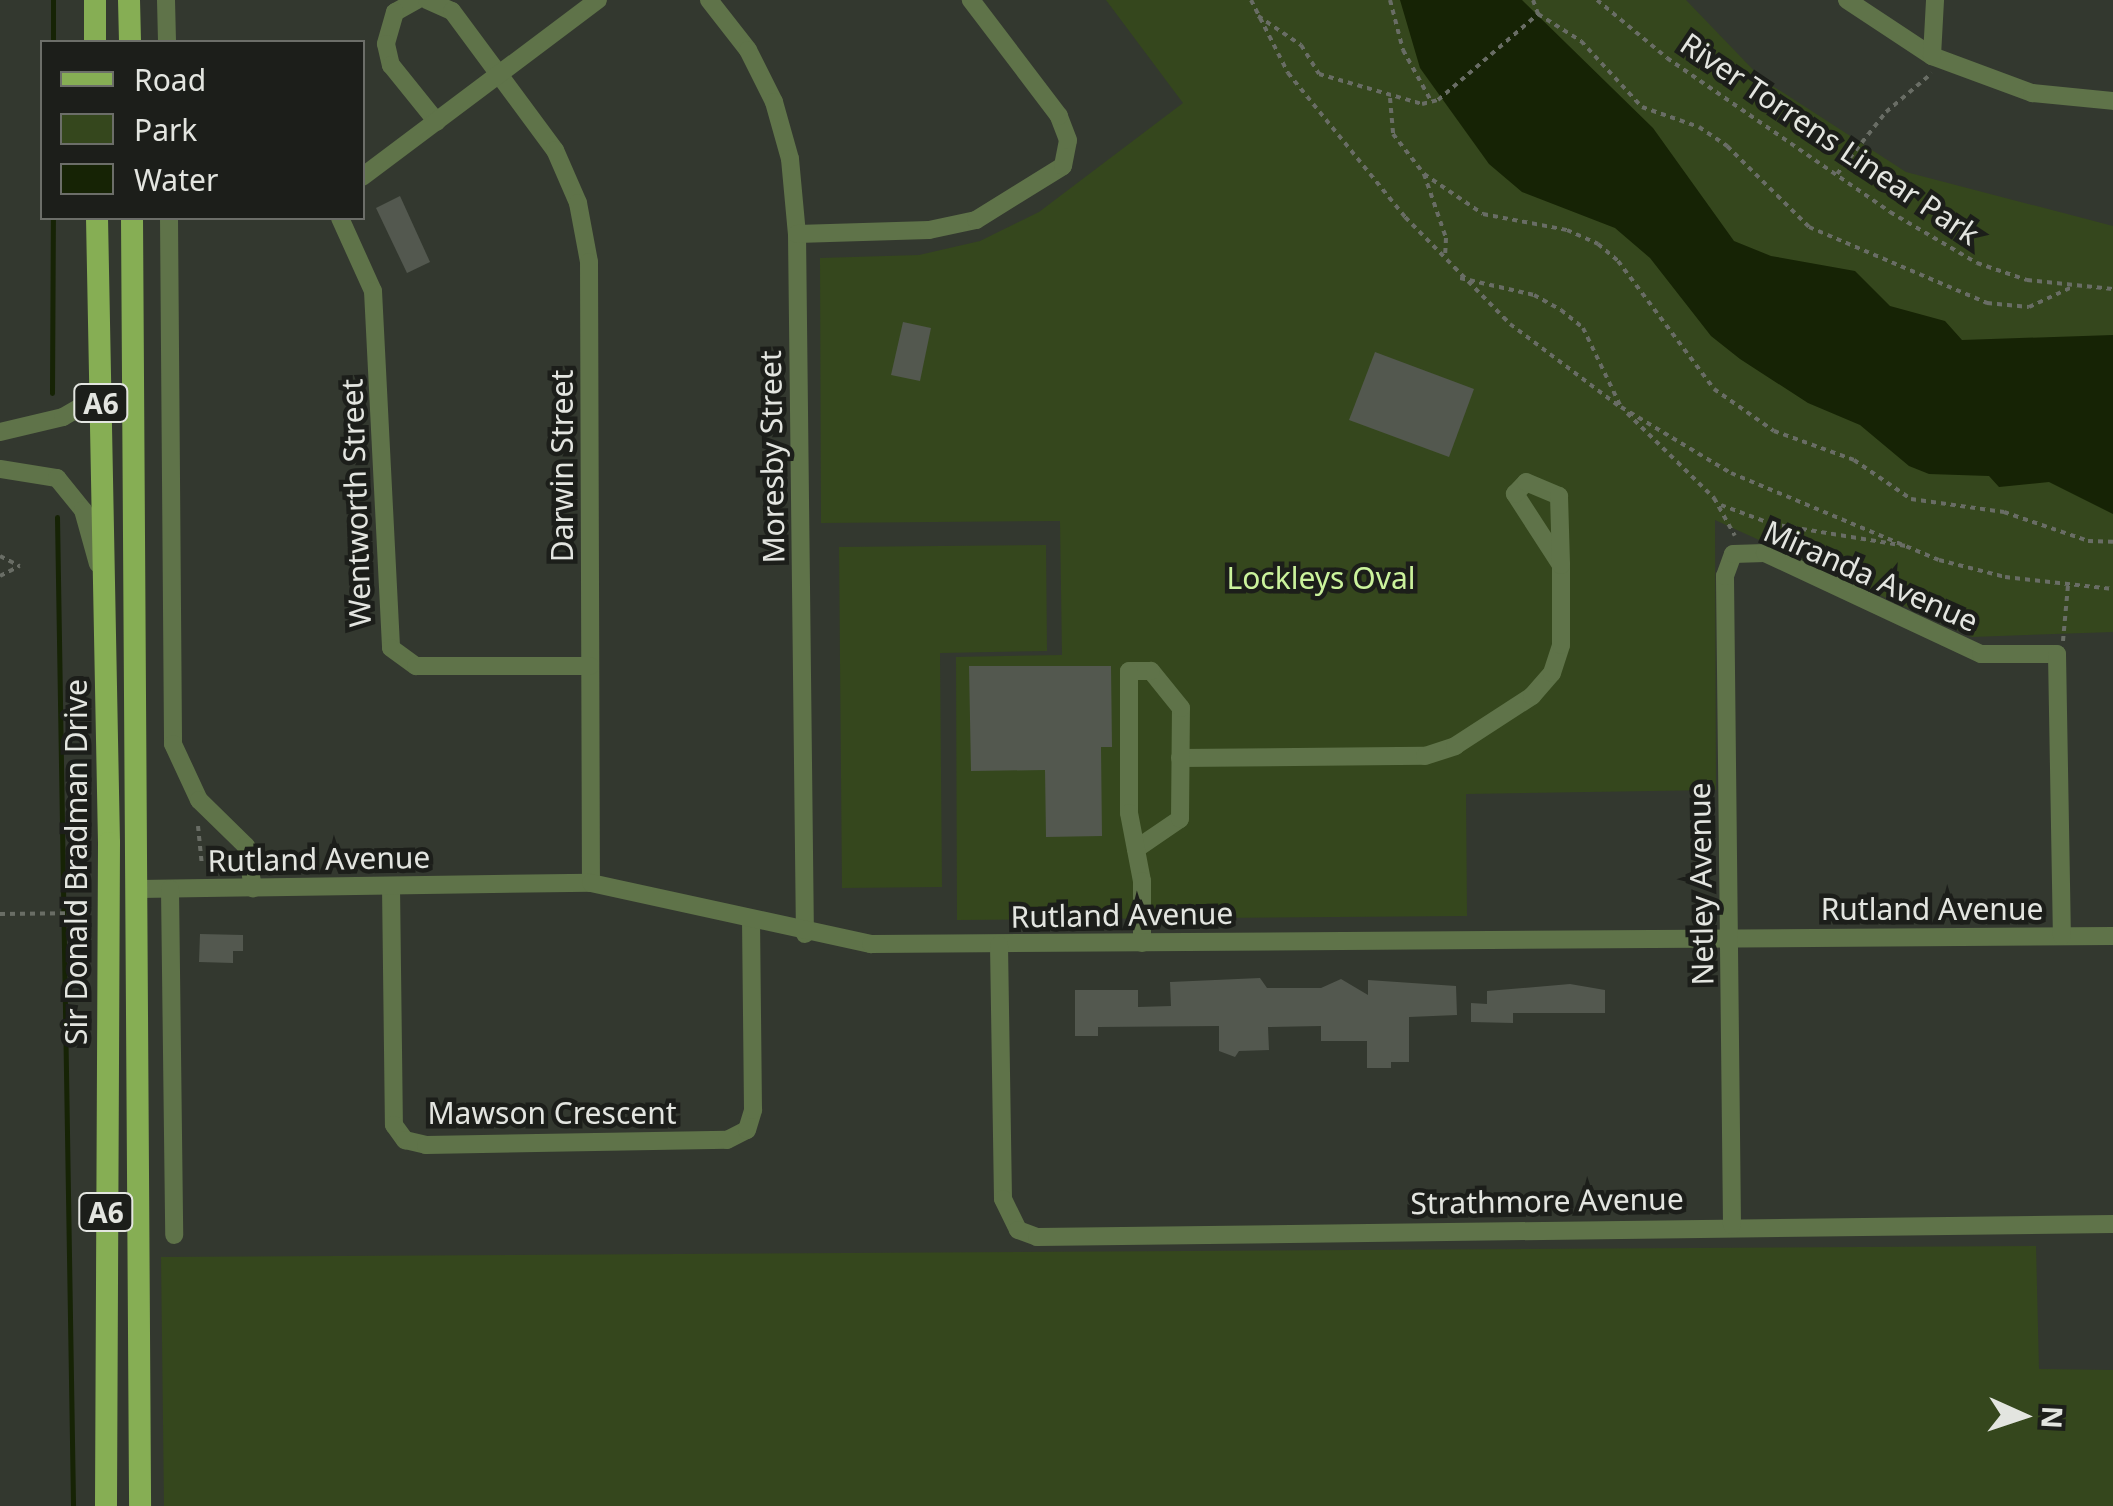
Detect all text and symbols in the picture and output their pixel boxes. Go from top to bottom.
street label: River Torrens Linear Park [1674,25,1986,253]
legend [40,40,365,220]
text: Road [134,59,206,100]
text: Park [134,109,197,150]
text: Water [134,159,218,200]
street label: Moresby Street [752,350,792,564]
street label: Darwin Street [544,370,580,562]
street label: Wentworth Street [334,378,378,628]
road number: A6 [71,380,131,426]
street label: Miranda Avenue [1758,513,1984,639]
park label: Lockleys Oval [1226,560,1416,596]
street label: Sir Donald Bradman Drive [58,679,94,1045]
street label: Netley Avenue [1681,782,1721,986]
street label: Rutland Avenue [207,839,431,879]
street label: Rutland Avenue [1821,891,2043,927]
street label: Rutland Avenue [1010,895,1234,935]
street label: Mawson Crescent [427,1095,677,1131]
street label: Strathmore Avenue [1410,1181,1684,1221]
road number: A6 [76,1189,136,1235]
north arrow [1973,1366,2073,1466]
text: N [2033,1405,2073,1430]

